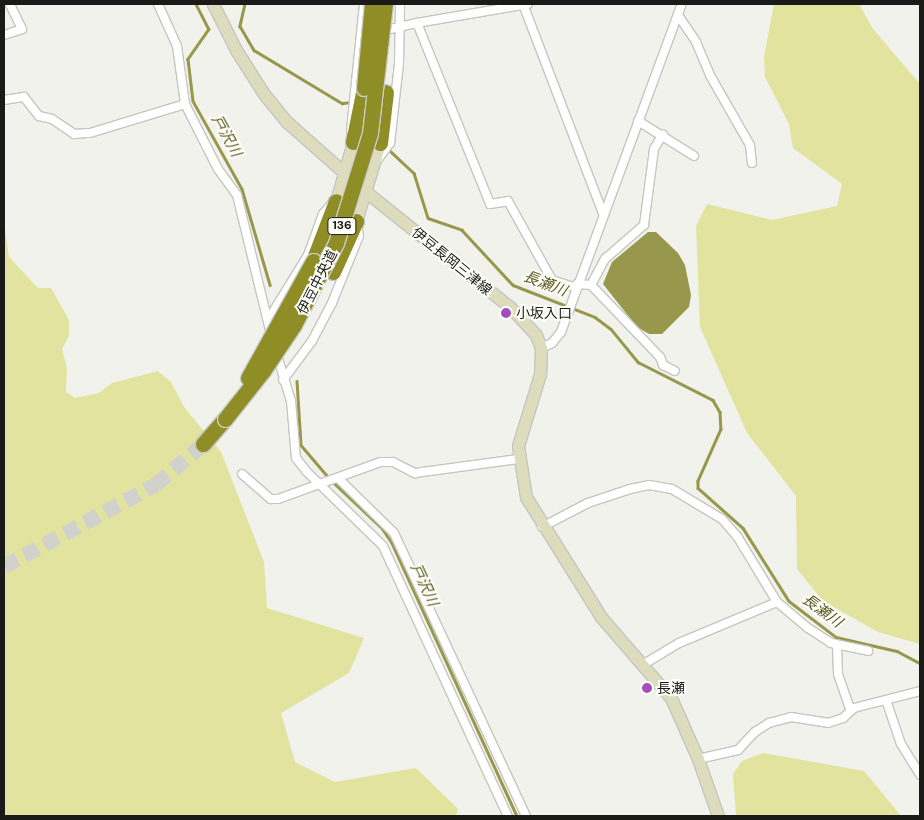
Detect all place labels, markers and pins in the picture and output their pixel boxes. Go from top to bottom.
place label: 小坂入口 [516,305,572,321]
marker: 小坂入口 [500,307,512,319]
place label: 長瀬 [657,680,685,696]
marker: 長瀬 [641,682,653,694]

